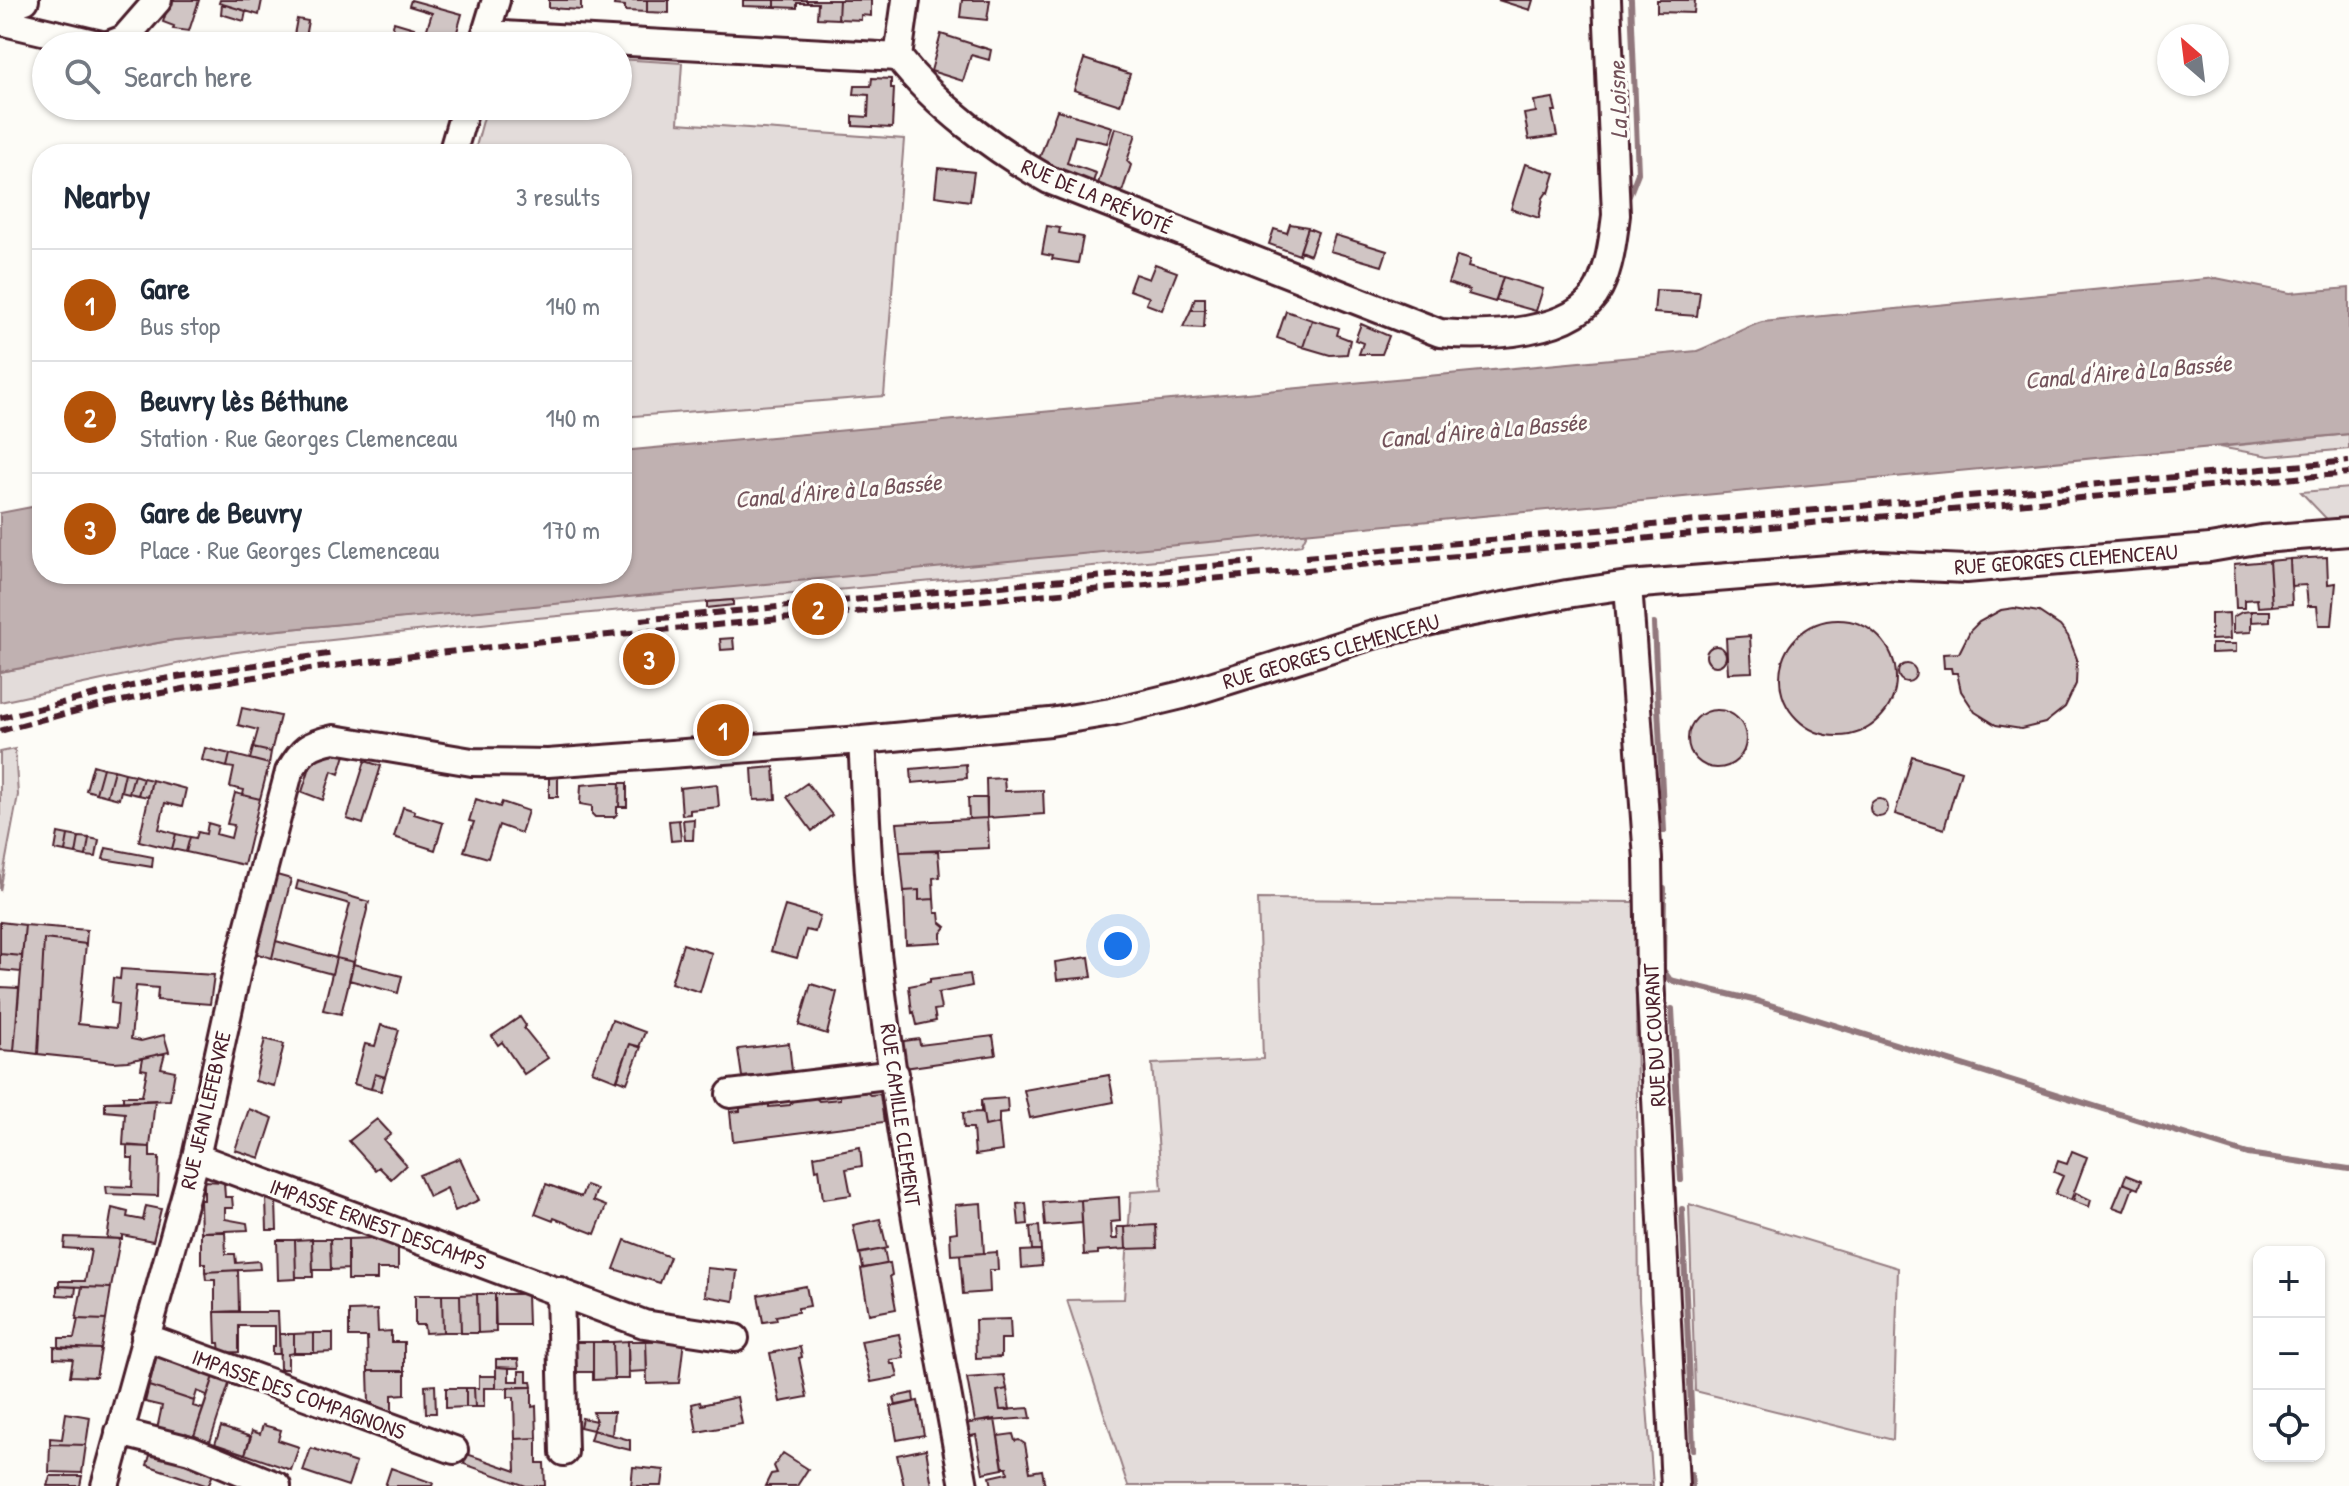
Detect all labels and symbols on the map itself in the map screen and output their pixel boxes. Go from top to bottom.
north arrow [2157,24,2229,96]
water label: La Loisne [1600,59,1634,139]
street label: RUE DE LA PRÉVOTÉ [1017,151,1177,241]
water label: Canal d'Aire à La Bassée [2023,346,2234,396]
water label: Canal d'Aire à La Bassée [1378,405,1589,455]
water label: Canal d'Aire à La Bassée [733,465,944,515]
street label: RUE GEORGES CLEMENCEAU [1953,536,2179,582]
pin: 2 [792,579,844,639]
street label: RUE GEORGES CLEMENCEAU [1219,606,1443,696]
pin: 3 [623,629,675,689]
pin: 1 [697,700,749,760]
your location [1098,926,1138,966]
street label: RUE DU COURANT [1635,962,1673,1107]
street label: RUE CAMILLE CLEMENT [873,1022,929,1209]
street label: RUE JEAN LEFEBVRE [172,1028,238,1192]
street label: IMPASSE ERNEST DESCAMPS [266,1171,490,1277]
street label: IMPASSE DES COMPAGNONS [188,1341,410,1447]

